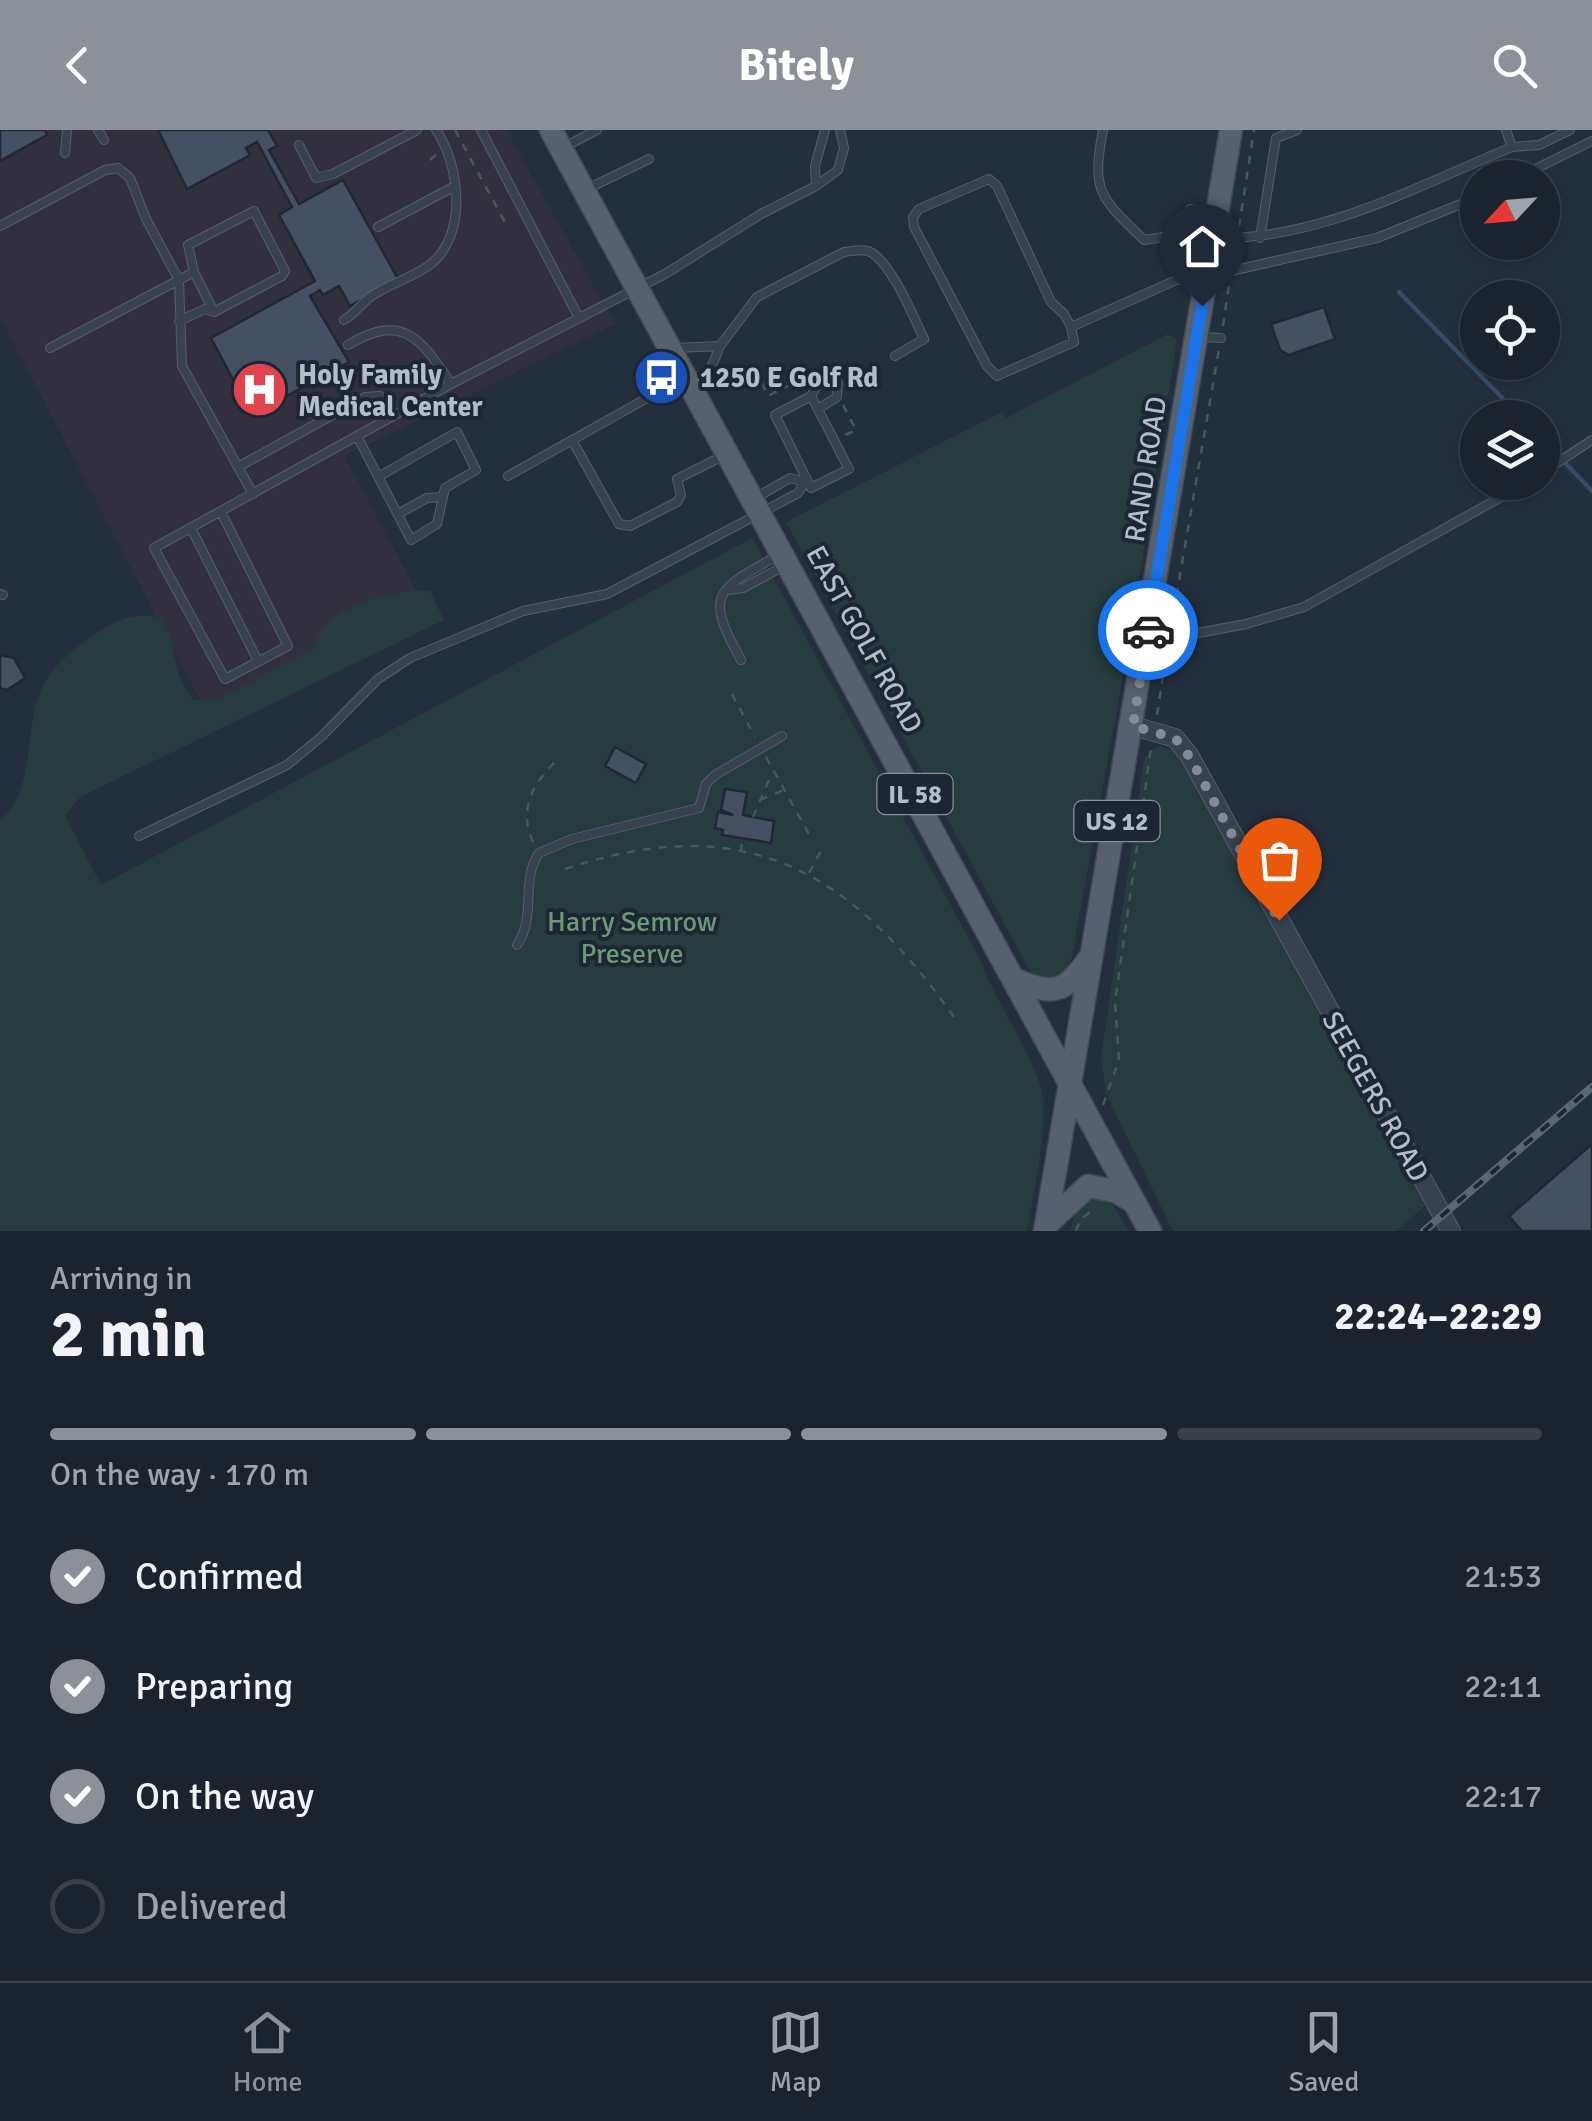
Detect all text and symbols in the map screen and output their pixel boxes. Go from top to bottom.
icon: back [50,38,105,93]
text: Bitely [738,38,854,93]
icon: search [1487,38,1542,93]
north arrow [1460,160,1560,260]
map controls [1460,160,1560,500]
pin [1160,204,1245,307]
icon: home [1175,219,1230,274]
button: locate [1460,280,1560,380]
bus stop icon: 1250 E Golf Rd [631,347,691,407]
place label: Holy Family Medical Center [298,358,484,424]
hospital icon: Holy Family Medical Center [229,360,289,420]
place label: 1250 E Golf Rd [700,361,878,395]
street label: RAND ROAD [1118,394,1174,544]
button: layers [1460,400,1560,500]
street label: EAST GOLF ROAD [799,540,930,739]
courier [1098,580,1198,680]
icon: car [1121,603,1176,658]
road number: IL 58 [878,774,952,814]
road number: US 12 [1074,801,1160,841]
pin [1237,818,1322,921]
icon: bag [1252,833,1307,888]
park label: Harry Semrow Preserve [547,905,717,971]
street label: SEEGERS ROAD [1314,1006,1436,1187]
text: Arriving in [50,1259,192,1298]
text: 22:24–22:29 [1334,1293,1542,1340]
text: 2 min [50,1295,207,1375]
text: On the way · 170 m [50,1455,309,1494]
icon: check [50,1549,105,1604]
text: Confirmed [135,1553,304,1600]
text: 21:53 [1464,1557,1542,1596]
icon: check [50,1659,105,1714]
text: Preparing [135,1663,293,1710]
text: 22:11 [1464,1667,1542,1706]
icon: check [50,1769,105,1824]
text: On the way [135,1773,314,1820]
text: 22:17 [1464,1777,1542,1816]
text: Delivered [135,1883,288,1930]
tab: Home [233,2005,303,2099]
tab: Map [768,2005,823,2099]
tab: Saved [1289,2005,1359,2099]

